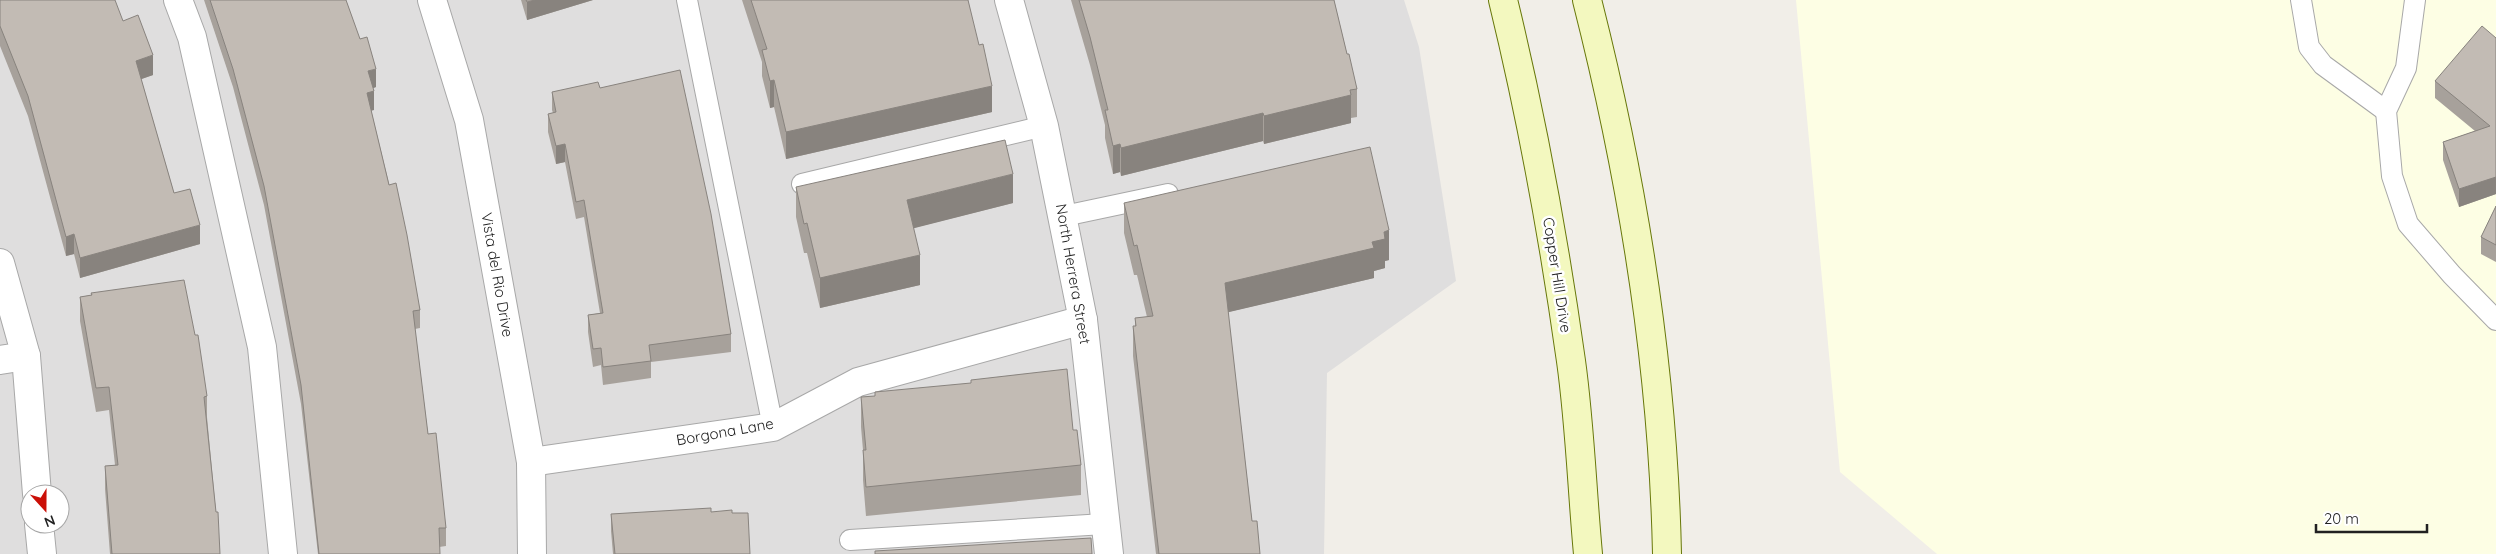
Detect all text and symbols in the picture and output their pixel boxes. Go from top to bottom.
street label: North Herrera Street [1052,202,1095,346]
street label: Vista del Rio Drive [477,211,518,339]
street label: Copper Hill Drive [1539,216,1576,334]
street label: Borgona Lane [675,414,775,449]
north arrow [20,484,70,534]
scale bar [2316,502,2427,534]
text: 20 m [2324,509,2359,528]
text: N [42,511,58,531]

